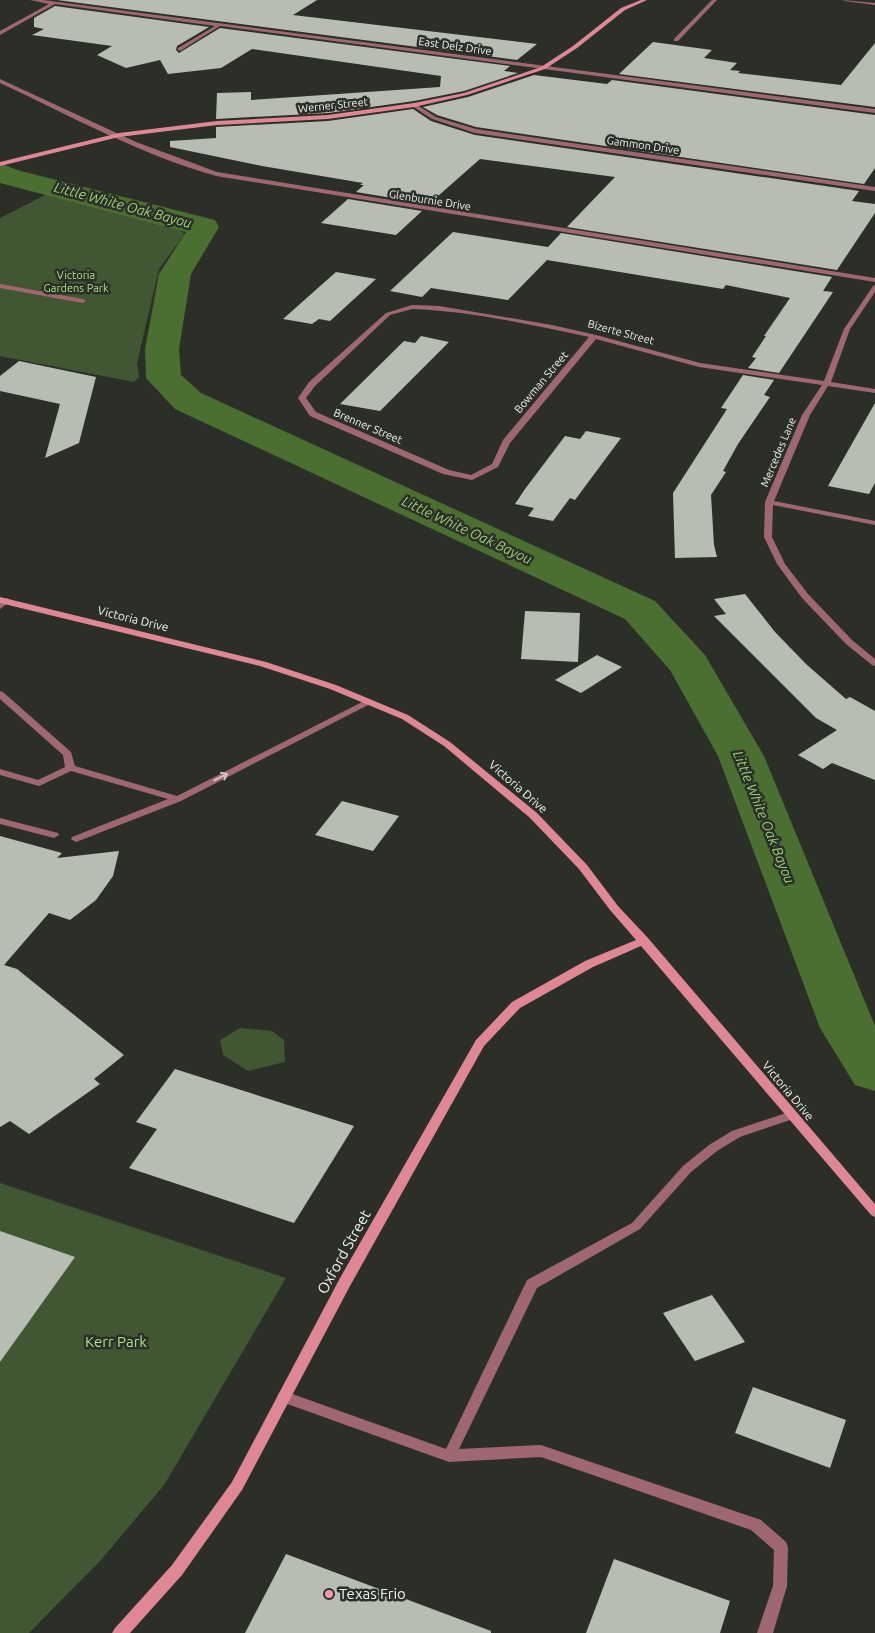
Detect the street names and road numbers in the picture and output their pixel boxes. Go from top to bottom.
street label: East Delz Drive [418,35,492,57]
street label: Werner Street [298,95,369,115]
street label: Gammon Drive [606,134,680,156]
street label: Glenburnie Drive [388,188,472,212]
street label: Bizerte Street [586,317,656,347]
street label: Bowman Street [512,348,571,415]
street label: Brenner Street [332,406,405,446]
street label: Mercedes Lane [758,415,798,489]
street label: Victoria Drive [96,603,170,634]
street label: Victoria Drive [487,758,550,815]
street label: Victoria Drive [760,1059,817,1123]
street label: Oxford Street [313,1207,374,1297]

